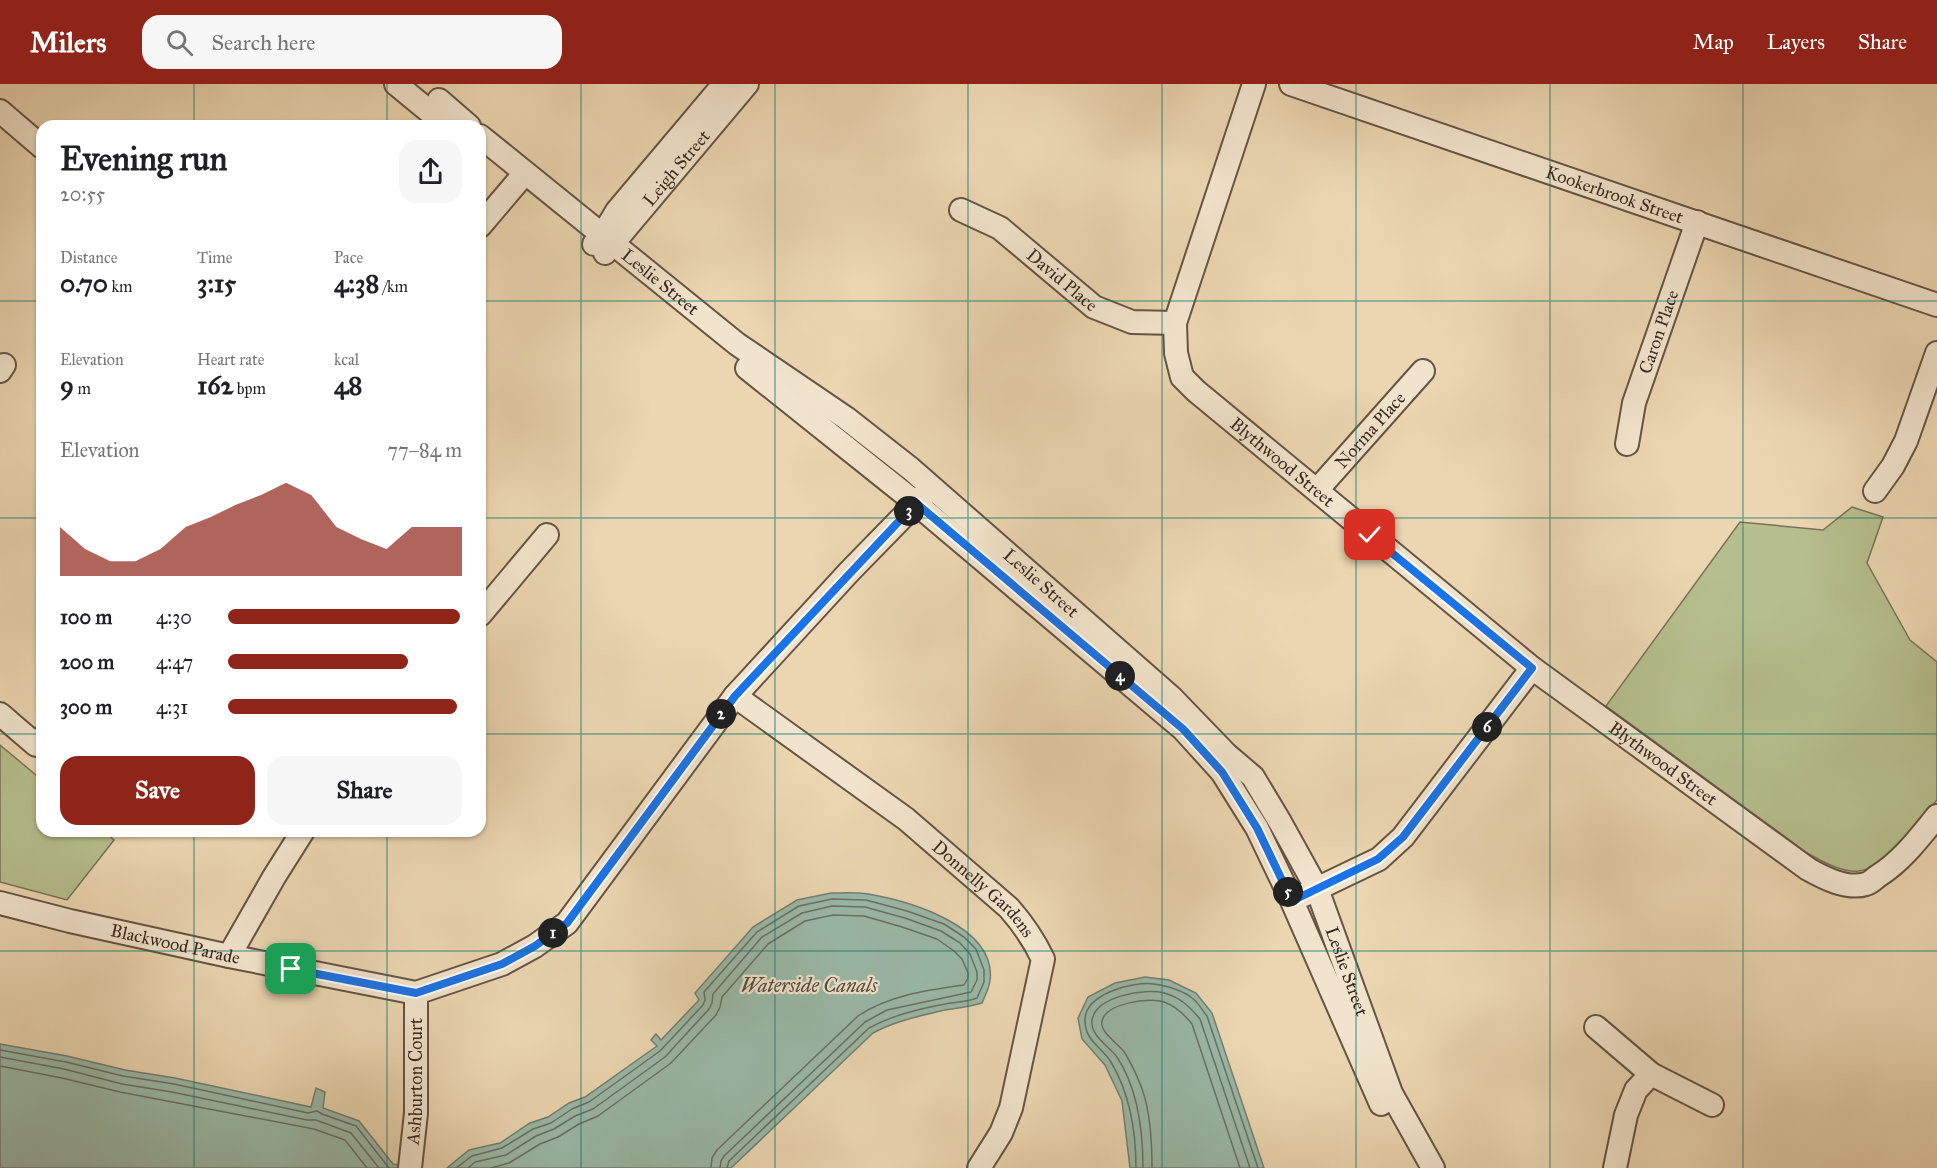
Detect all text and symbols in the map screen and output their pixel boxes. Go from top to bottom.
search box [142,15,562,69]
text: Milers [30,25,106,60]
icon: search [163,26,196,59]
text: Search here [211,29,316,56]
text: Map [1693,29,1734,55]
text: Layers [1767,29,1825,55]
text: Share [1858,29,1907,55]
street label: Leigh Street [638,125,715,211]
text: Evening run [60,139,227,179]
button: share [399,140,462,203]
street label: Kookerbrook Street [1543,161,1687,229]
text: 20:55 [60,182,105,206]
street label: Leslie Street [617,244,704,320]
street label: David Place [1022,244,1102,316]
text: Distance [60,248,117,267]
text: Time [197,248,232,267]
text: Pace [334,248,363,267]
text: 0.70 [60,267,108,299]
text: 3:15 [197,267,236,299]
text: 4:38 [334,267,379,299]
text: km [108,277,132,296]
text: /km [379,277,408,296]
street label: Caron Place [1634,287,1684,377]
text: Elevation [60,350,124,369]
text: Heart rate [197,350,264,369]
text: kcal [334,350,359,369]
text: 9 [60,369,74,401]
text: 162 [197,369,233,401]
text: 48 [334,369,362,401]
text: m [74,379,91,398]
text: bpm [233,379,266,398]
street label: Norma Place [1330,387,1410,473]
street label: Blythwood Street [1225,413,1339,512]
text: Elevation [60,438,139,462]
text: 77–84 m [387,438,462,462]
pin: 3 [894,496,924,526]
text: 3 [906,501,912,520]
pin [1344,509,1395,560]
icon: check [1353,518,1386,551]
street label: Leslie Street [999,544,1084,623]
text: 100 m [60,605,112,629]
text: 4:30 [156,605,192,629]
text: 200 m [60,650,114,674]
text: 4:47 [156,650,193,674]
pin: 4 [1105,661,1135,691]
text: 4 [1116,666,1124,685]
text: 300 m [60,695,112,719]
text: 4:31 [156,695,188,719]
pin: 2 [706,699,736,729]
text: 2 [717,704,725,723]
pin: 6 [1472,712,1502,742]
text: 6 [1483,717,1491,736]
street label: Blythwood Street [1605,717,1722,811]
button: Save [60,756,255,825]
button: Share [267,756,462,825]
street label: Donnelly Gardens [928,836,1039,942]
pin: 5 [1273,877,1303,907]
text: 5 [1284,882,1292,901]
pin: 1 [538,918,568,948]
street label: Blackwood Parade [108,919,242,969]
text: 1 [550,923,556,942]
street label: Leslie Street [1321,924,1373,1019]
pin [265,943,316,994]
icon: arrive [274,952,307,985]
water label: Waterside Canals [741,973,878,997]
street label: Ashburton Court [401,1017,427,1147]

